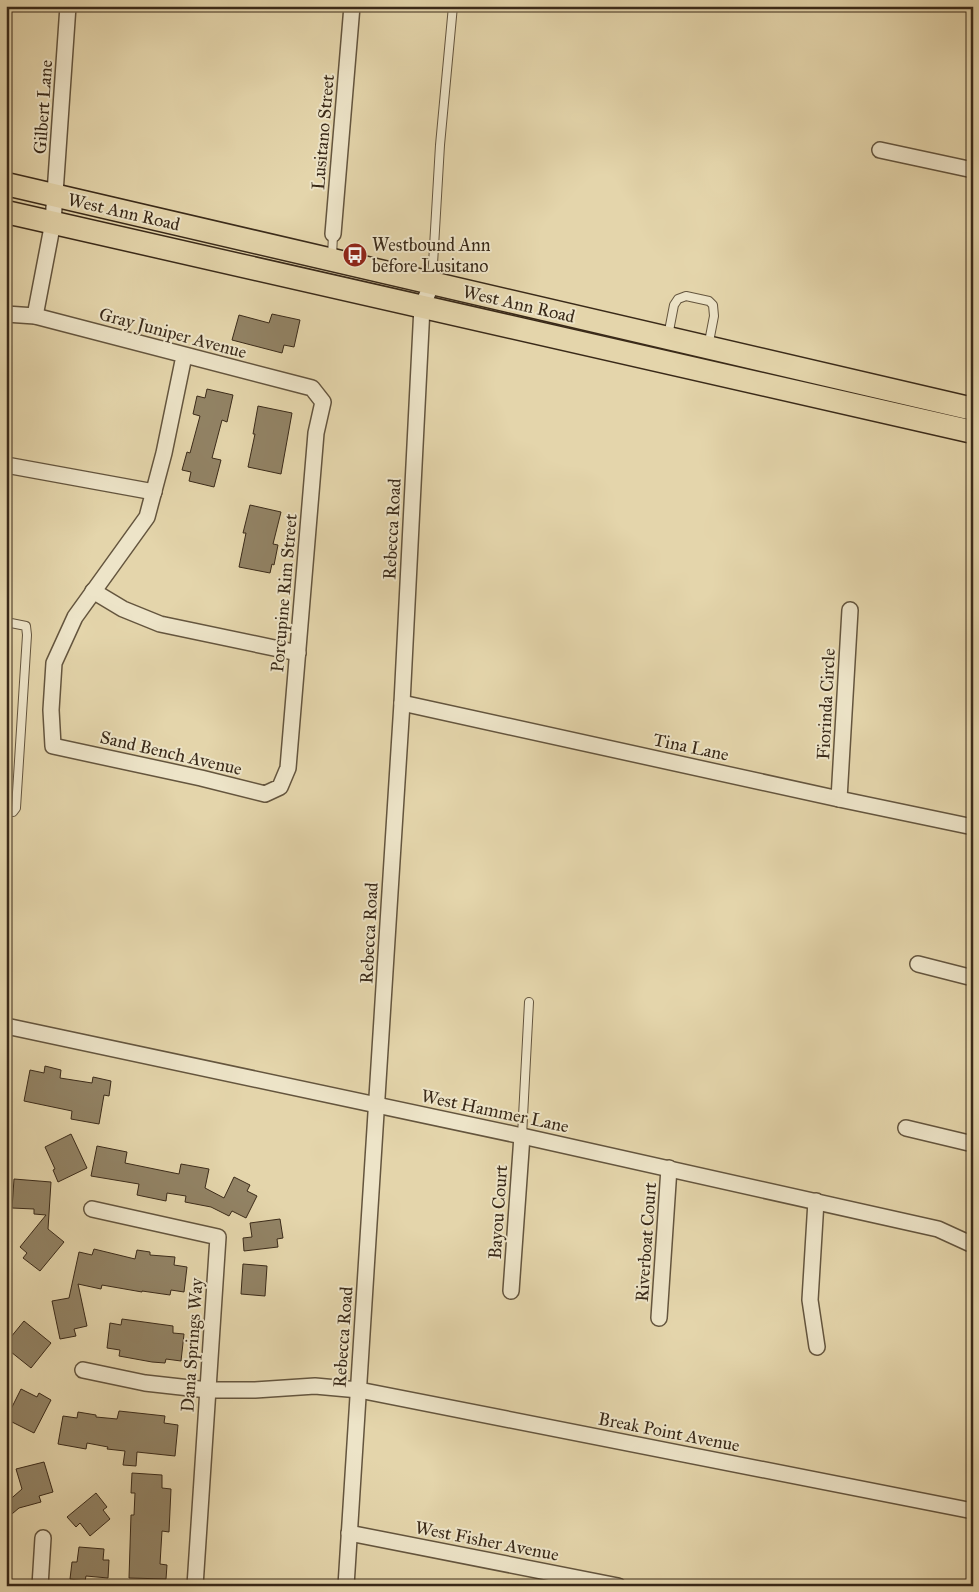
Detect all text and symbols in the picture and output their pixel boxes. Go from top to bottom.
street label: Gilbert Lane [29,59,57,155]
street label: Lusitano Street [307,73,339,191]
street label: West Ann Road [66,188,182,236]
place label: Westbound Ann before Lusitano [372,234,491,277]
bus stop icon: Westbound Ann before Lusitano [342,242,368,268]
street label: West Ann Road [461,280,577,328]
street label: Gray Juniper Avenue [97,303,249,364]
street label: Rebecca Road [378,478,406,580]
street label: Porcupine Rim Street [266,512,302,673]
street label: Fiorinda Circle [812,648,840,760]
street label: Sand Bench Avenue [98,726,244,780]
street label: Tina Lane [651,728,731,766]
street label: Rebecca Road [355,882,383,984]
street label: West Hammer Lane [419,1085,571,1137]
street label: Bayou Court [484,1164,512,1260]
street label: Riverboat Court [631,1181,661,1303]
street label: Dana Springs Way [176,1277,209,1413]
street label: Rebecca Road [328,1286,358,1388]
street label: Break Point Avenue [596,1407,742,1457]
street label: West Fisher Avenue [413,1516,561,1566]

